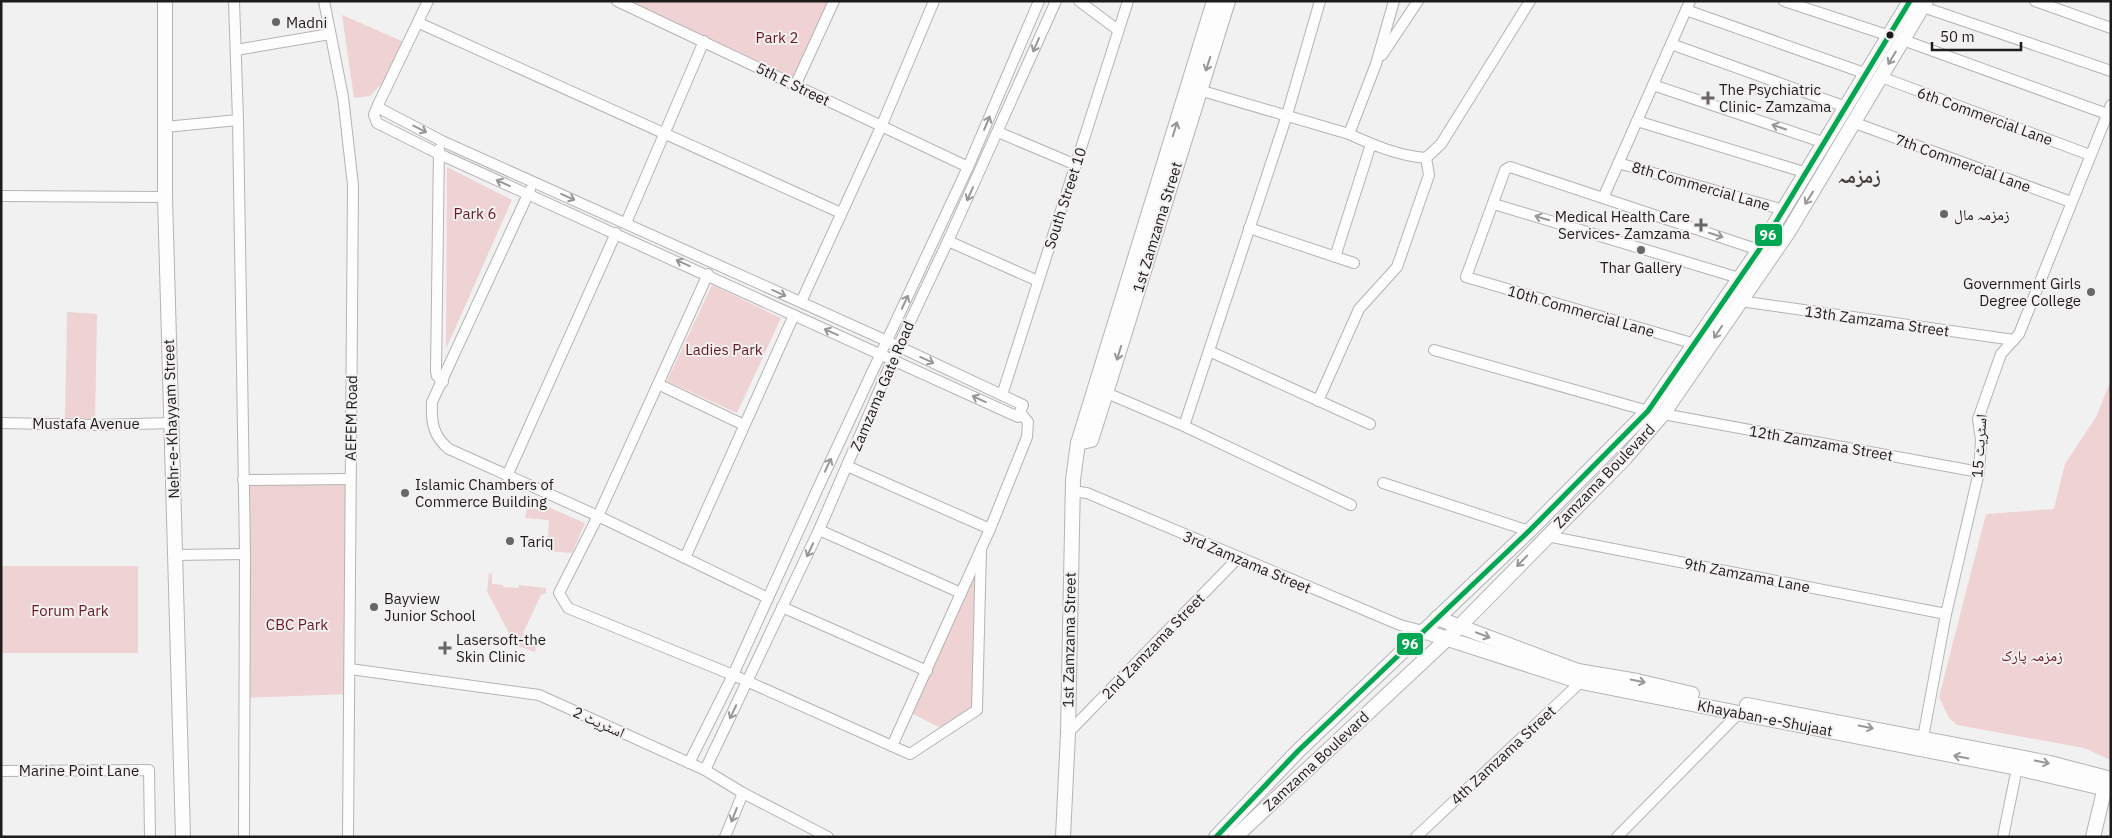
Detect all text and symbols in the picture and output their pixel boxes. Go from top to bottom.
place label: Madni [286,13,327,32]
marker: Madni [270,16,282,28]
scale bar [1932,20,2021,52]
text: 50 m [1940,27,1975,46]
park label: Park 2 [756,28,798,47]
unlabelled marker [1885,30,1895,40]
one-way arrow [1030,37,1040,52]
one-way arrow [1887,50,1897,64]
one-way arrow [1202,56,1212,72]
street label: 5th E Street [753,58,833,110]
place label: The Psychiatric Clinic- Zamzama [1719,80,1831,116]
street label: 6th Commercial Lane [1915,83,2055,149]
marker: The Psychiatric Clinic- Zamzama [1701,91,1715,105]
one-way arrow [983,116,993,131]
one-way arrow [1170,121,1180,137]
one-way arrow [1772,122,1787,131]
one-way arrow [412,125,427,134]
street label: 7th Commercial Lane [1893,130,2033,196]
street label: South Street 10 [1040,145,1090,251]
street label: 8th Commercial Lane [1630,157,1772,215]
street label: 1st Zamzama Street [1128,159,1186,295]
district label: زمزمہ [1837,162,1881,189]
one-way arrow [496,177,511,187]
one-way arrow [964,186,974,201]
one-way arrow [1804,190,1814,204]
one-way arrow [560,193,575,202]
park label: Park 6 [454,204,496,223]
place label: زمزمہ مال [1954,205,2010,225]
place label: Medical Health Care Services- Zamzama [1555,207,1690,243]
marker: زمزمہ مال [1938,208,1950,220]
one-way arrow [1534,212,1550,222]
marker: Medical Health Care Services- Zamzama [1694,218,1708,232]
line badge: 96 [1754,223,1783,247]
text: 96 [1760,226,1776,244]
one-way arrow [1708,231,1724,241]
marker: Thar Gallery [1635,244,1647,256]
one-way arrow [676,258,691,268]
place label: Thar Gallery [1600,258,1683,277]
place label: Government Girls Degree College [1963,274,2081,310]
street label: 10th Commercial Lane [1505,281,1657,341]
marker: Government Girls Degree College [2085,286,2097,298]
one-way arrow [771,289,786,298]
one-way arrow [901,295,910,310]
street label: 13th Zamzama Street [1803,301,1951,341]
street label: Zamzama Gate Road [846,318,918,454]
one-way arrow [1713,325,1723,339]
one-way arrow [824,326,839,336]
street label: Nehr-e-Khayyam Street [159,339,183,499]
park label: Ladies Park [685,340,763,359]
one-way arrow [1113,345,1123,361]
one-way arrow [919,356,934,366]
street label: AEFEM Road [341,375,361,461]
one-way arrow [972,394,987,403]
street label: اسٹریٹ 15 [1967,413,1991,479]
street label: Mustafa Avenue [32,414,140,433]
street label: Zamzama Boulevard [1549,420,1659,532]
street label: 12th Zamzama Street [1748,421,1894,465]
one-way arrow [824,458,833,473]
place label: Islamic Chambers of Commerce Building [415,475,554,511]
marker: Islamic Chambers of Commerce Building [399,487,411,499]
street label: 3rd Zamzama Street [1180,526,1314,598]
place label: Tariq [520,532,554,551]
marker: Tariq [504,535,516,547]
one-way arrow [804,542,814,557]
street label: 9th Zamzama Lane [1682,553,1812,597]
one-way arrow [1516,555,1528,568]
street label: 1st Zamzama Street [1058,572,1080,708]
place label: Bayview Junior School [384,589,476,625]
street label: 2nd Zamzama Street [1097,589,1209,703]
park label: Forum Park [31,601,109,620]
marker: Bayview Junior School [368,601,380,613]
park label: CBC Park [266,615,328,634]
place label: Lasersoft-the Skin Clinic [456,630,546,666]
one-way arrow [1475,631,1490,640]
line badge: 96 [1396,632,1424,656]
text: 96 [1402,635,1418,653]
marker: Lasersoft-the Skin Clinic [438,641,452,655]
park label: زمزمہ پارک [2001,646,2063,665]
one-way arrow [1629,677,1645,686]
street label: Khayaban-e-Shujaat [1696,696,1834,740]
street label: 4th Zamzama Street [1446,701,1560,809]
street label: اسٹریٹ 2 [570,702,628,742]
one-way arrow [728,704,737,719]
street label: Zamzama Boulevard [1259,707,1373,815]
one-way arrow [1857,722,1873,732]
one-way arrow [1953,752,1969,761]
one-way arrow [2034,757,2050,767]
street label: Marine Point Lane [19,761,139,780]
one-way arrow [728,807,738,822]

